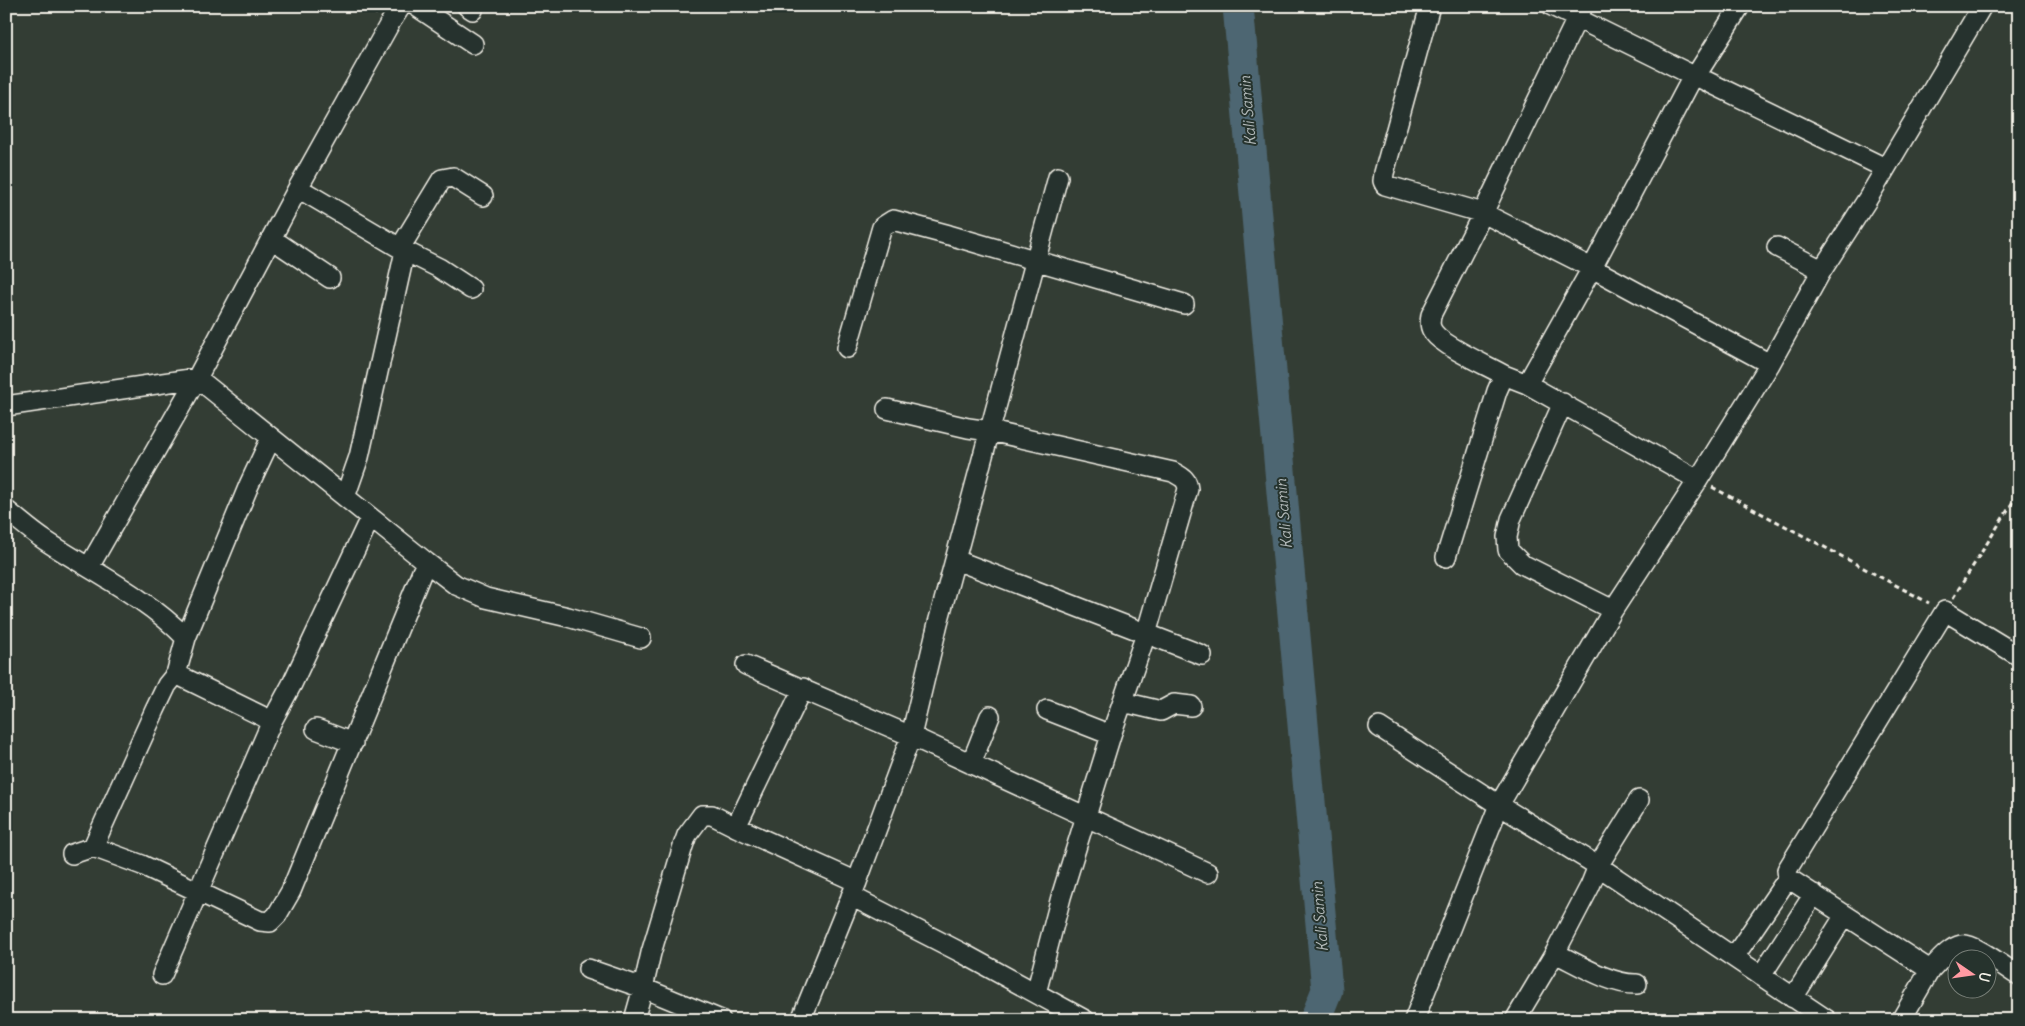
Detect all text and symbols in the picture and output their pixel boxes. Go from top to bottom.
water label: Kali Samin [1235,75,1260,147]
water label: Kali Samin [1271,478,1296,550]
water label: Kali Samin [1307,881,1332,953]
north arrow [1948,948,1998,998]
text: U [1975,970,1995,984]

